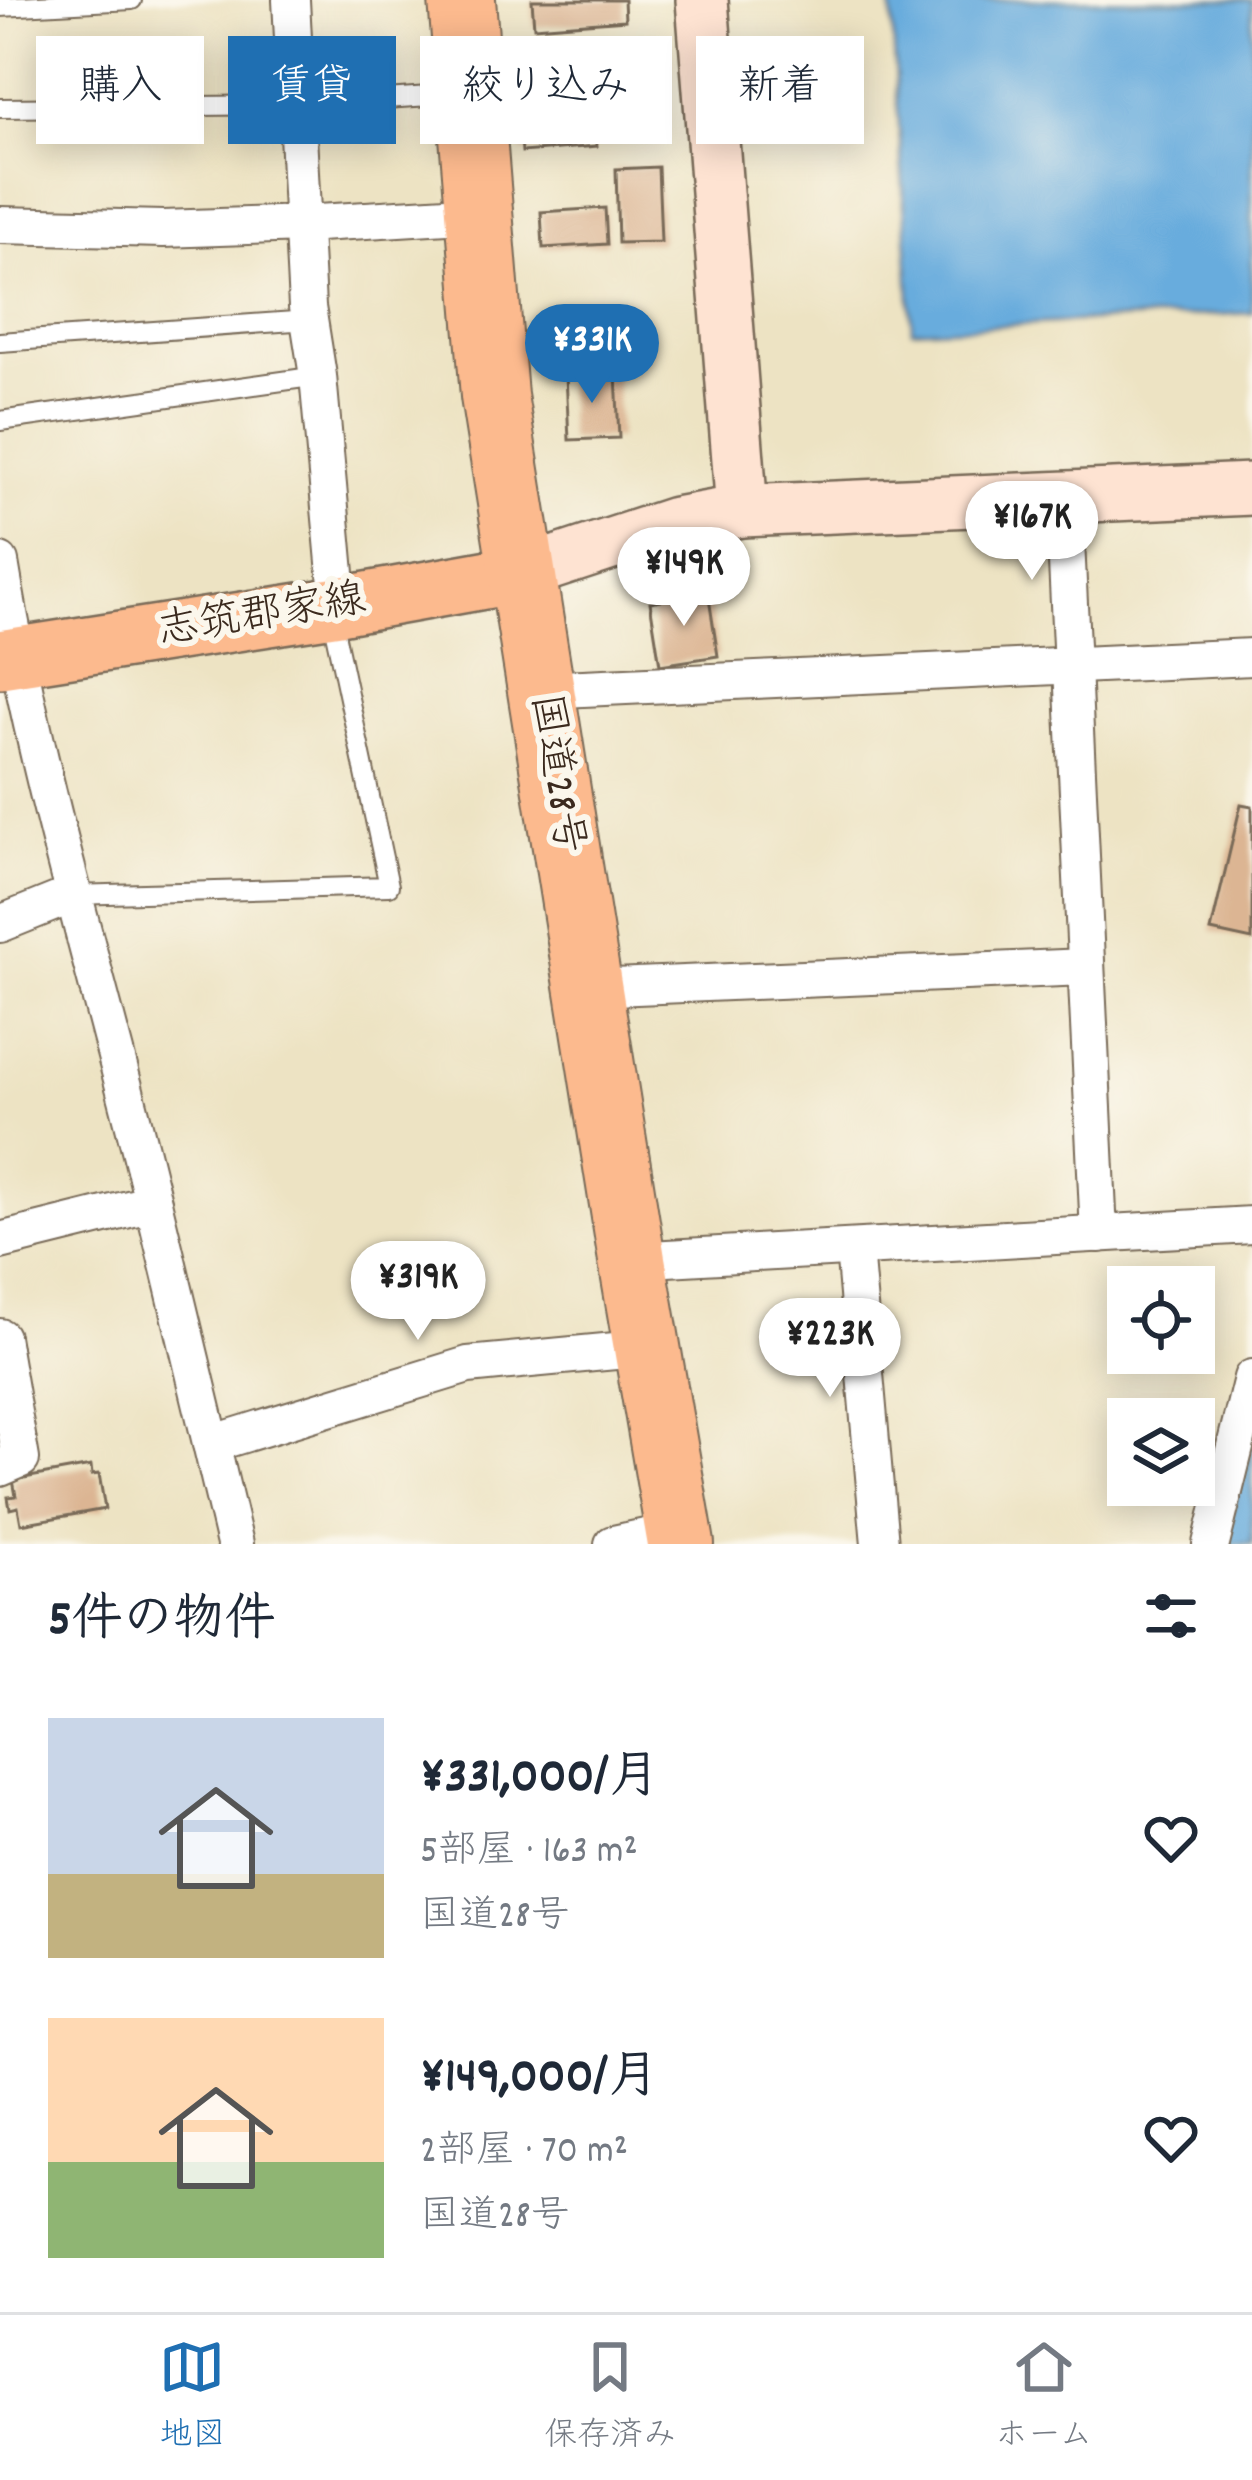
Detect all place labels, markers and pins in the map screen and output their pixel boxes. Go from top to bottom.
pin: ¥331K [508,304,676,406]
pin: ¥167K [948,481,1116,583]
pin: ¥149K [600,527,768,629]
pin: ¥319K [334,1241,502,1343]
pin: ¥223K [746,1298,914,1400]

